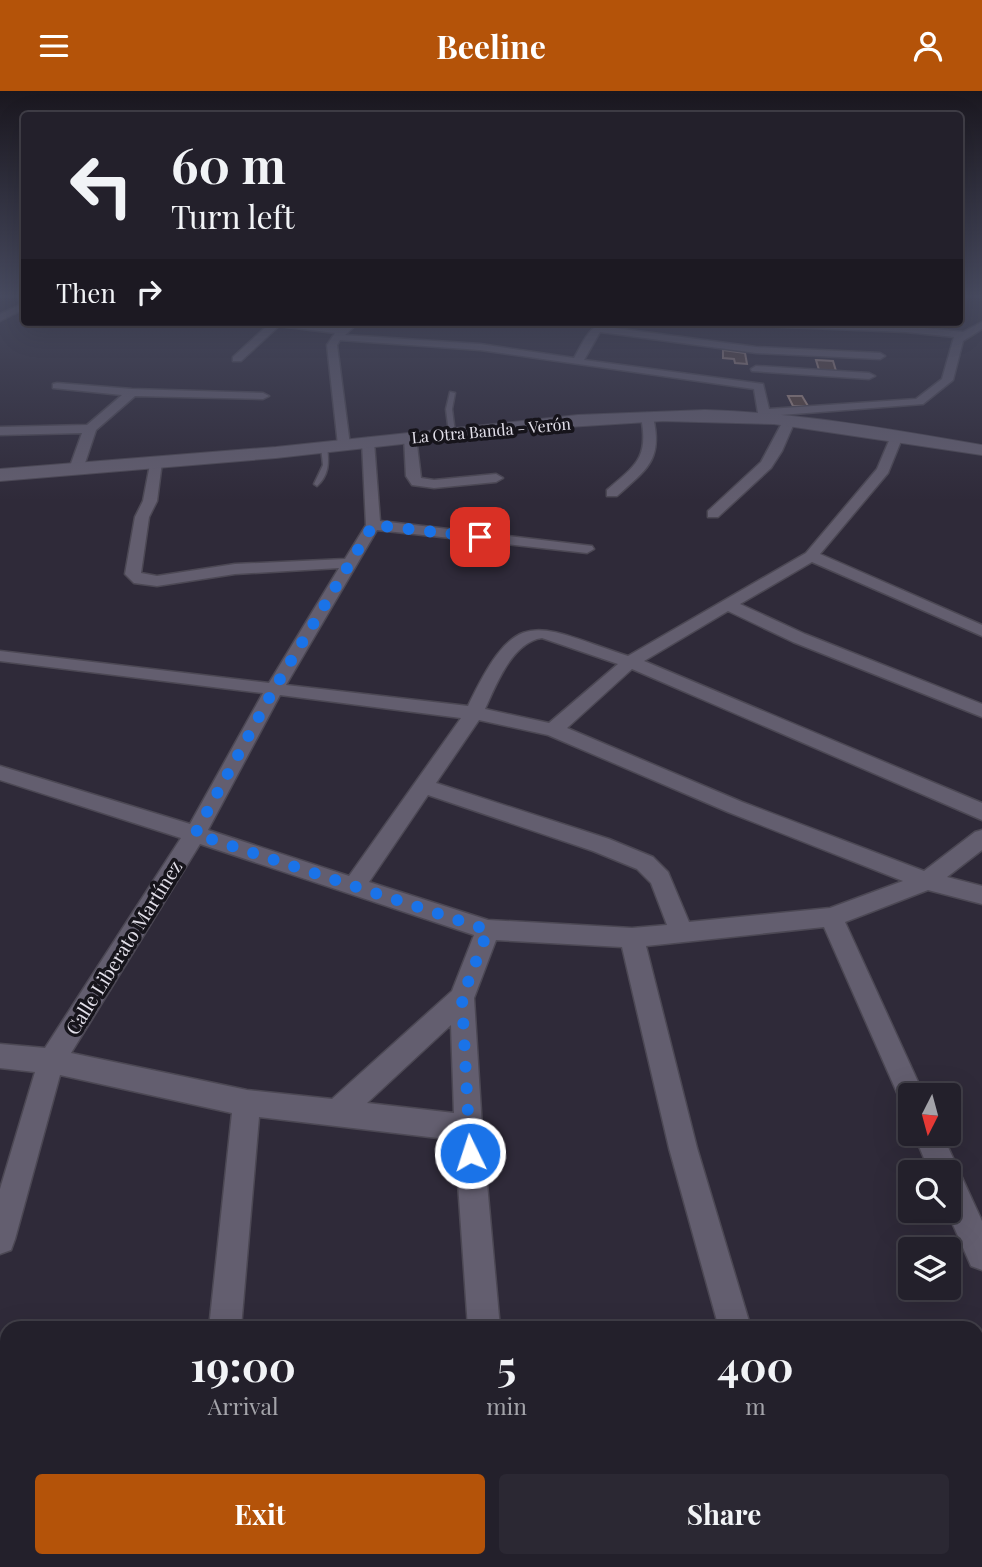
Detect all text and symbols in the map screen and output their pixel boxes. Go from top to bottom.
text: Beeline [436,24,546,67]
icon: menu [35,27,73,65]
icon: person [909,27,947,65]
text: 60 m [171,131,286,196]
icon: left [56,140,147,231]
text: Turn left [171,194,295,237]
icon: right [130,273,168,311]
text: Then [56,275,116,310]
street label: La Otra Banda - Verón [410,413,572,447]
pin [450,507,510,567]
icon: arrive [461,518,499,556]
street label: Calle Liberato Martínez [59,855,187,1039]
north arrow [898,1083,961,1146]
map controls [898,1083,961,1300]
position arrow [433,1116,507,1190]
button: search [898,1160,961,1223]
button: layers [898,1237,961,1300]
text: 19:00 [190,1337,296,1393]
text: 5 [497,1337,516,1393]
text: 400 [717,1337,794,1393]
text: Arrival [208,1390,279,1421]
text: min [486,1390,527,1421]
text: m [745,1390,766,1421]
button: Exit [35,1474,485,1554]
button: Share [499,1474,949,1554]

